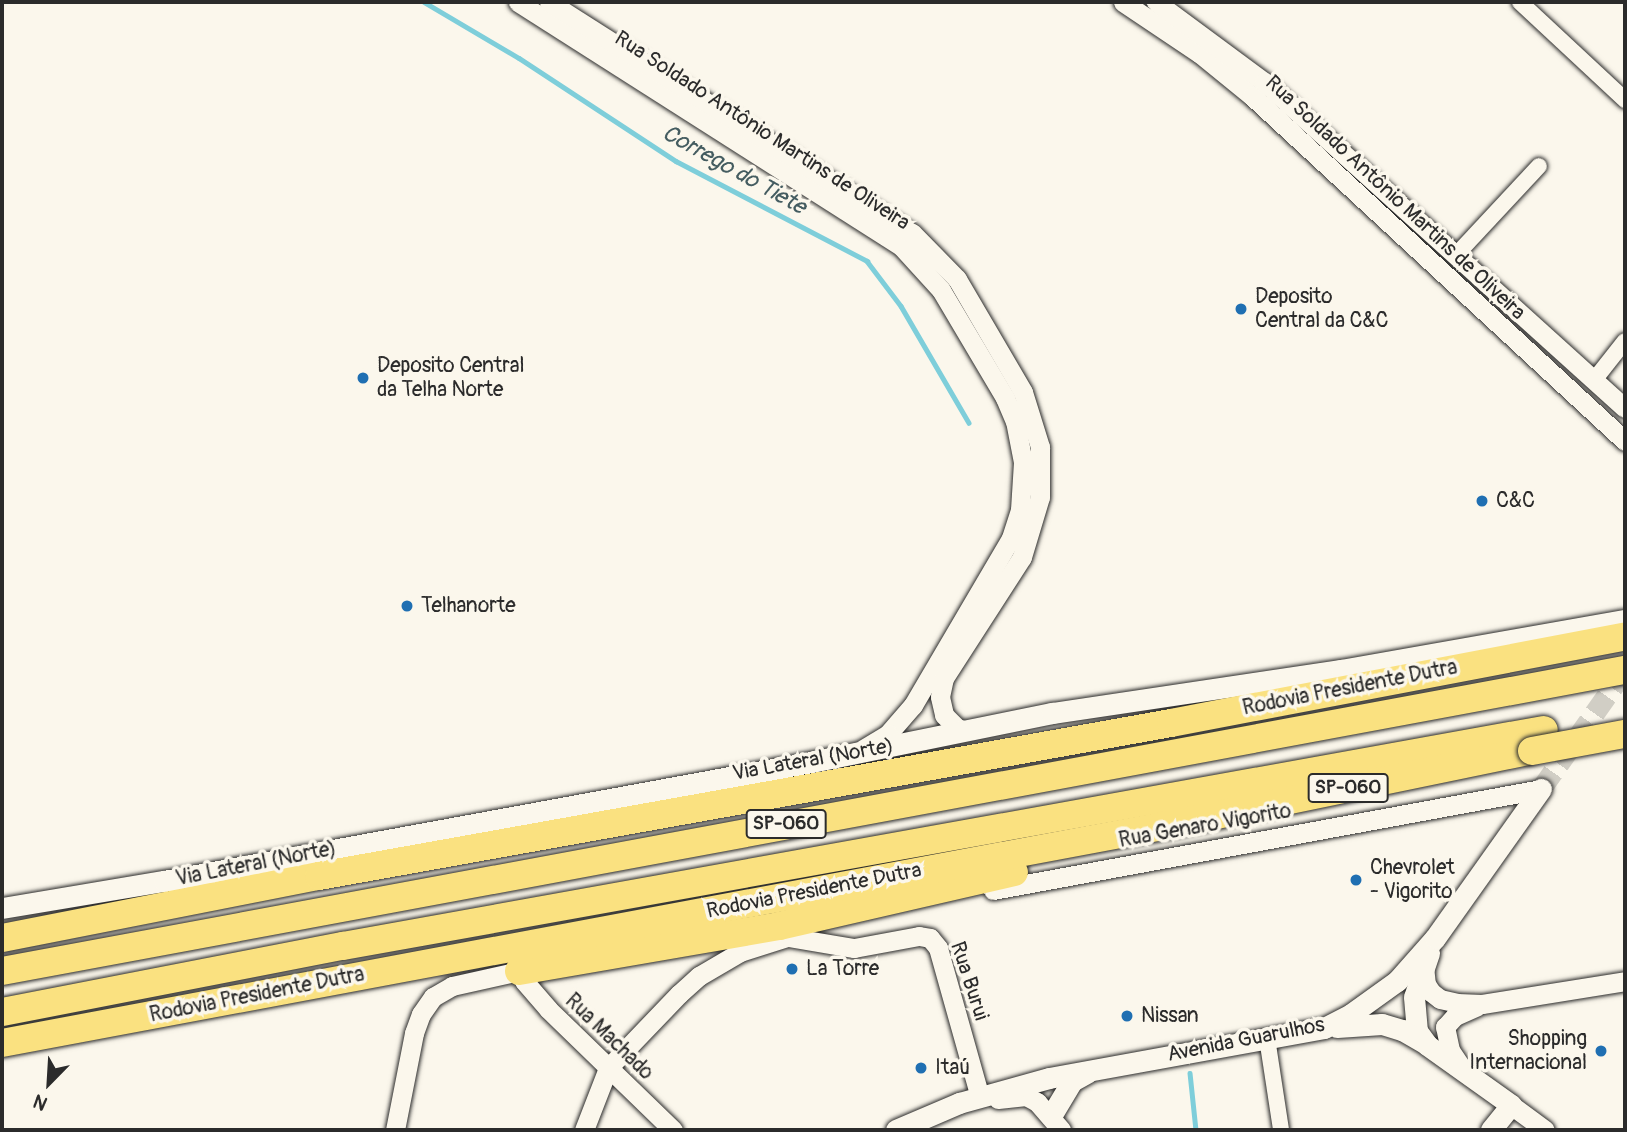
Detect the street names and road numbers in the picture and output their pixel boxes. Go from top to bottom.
street label: Rua Soldado Antônio Martins de Oliveira [610,26,914,236]
street label: Rua Soldado Antônio Martins de Oliveira [1260,71,1530,325]
street label: Rodovia Presidente Dutra [1240,655,1460,721]
street label: Via Lateral (Norte) [730,733,896,787]
road number: SP-060 [1306,772,1390,804]
street label: Rua Genaro Vigorito [1117,798,1293,854]
road number: SP-060 [744,808,828,839]
street label: Via Lateral (Norte) [174,836,338,892]
street label: Rodovia Presidente Dutra [704,858,924,924]
street label: Rua Burui [944,938,994,1024]
street label: Rodovia Presidente Dutra [147,962,367,1028]
street label: Rua Machado [559,989,659,1085]
street label: Avenida Guarulhos [1165,1012,1327,1068]

